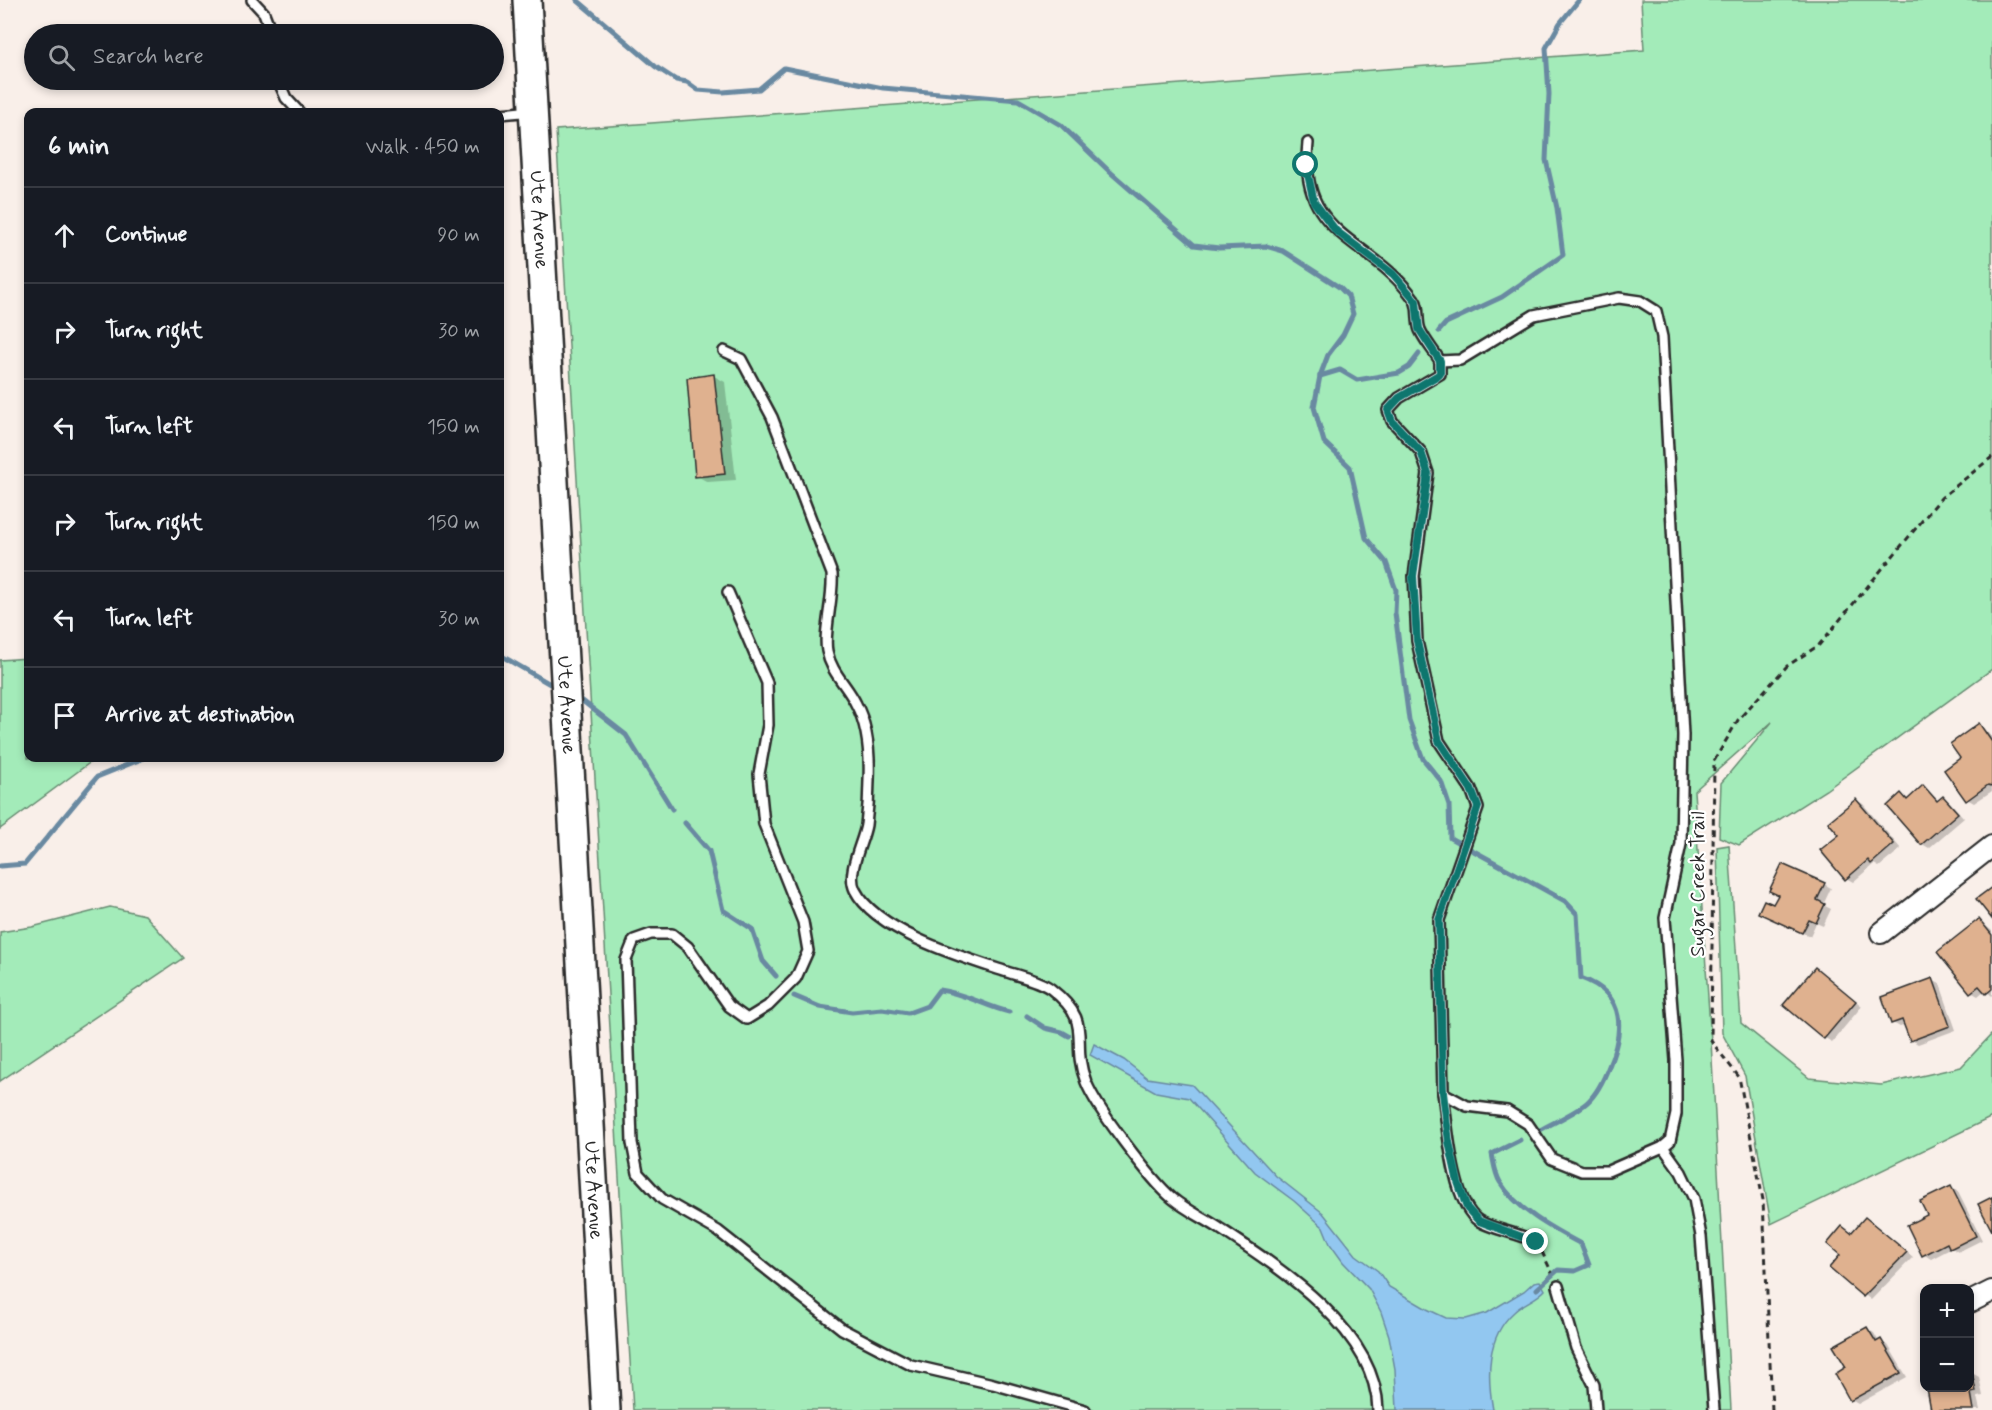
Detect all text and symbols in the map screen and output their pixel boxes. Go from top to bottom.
search box [24,24,504,90]
icon: search [45,41,78,74]
text: Search here [93,43,204,71]
text: 6 min [48,130,110,164]
text: Walk · 450 m [366,134,480,161]
route start [1292,151,1318,177]
street label: Ute Avenue [523,170,556,270]
icon: ahead [48,219,81,252]
text: Continue [105,221,187,249]
text: 90 m [437,222,480,249]
icon: right [48,315,81,348]
text: Turn right [105,317,203,345]
text: 30 m [438,318,480,345]
icon: left [48,411,81,444]
text: Turn left [105,413,193,441]
text: 150 m [427,414,480,441]
icon: right [48,507,81,540]
text: Turn right [105,509,203,537]
text: 150 m [427,510,480,537]
icon: left [48,603,81,636]
text: Turn left [105,605,193,633]
text: 30 m [438,606,480,633]
street label: Ute Avenue [550,655,583,755]
icon: arrive [48,699,81,732]
text: Arrive at destination [105,701,295,729]
street label: Sugar Creek Trail [1685,811,1714,957]
street label: Ute Avenue [577,1140,610,1240]
route end [1522,1228,1548,1254]
map controls [1920,1284,1974,1392]
button: + [1920,1284,1974,1338]
button: − [1920,1338,1974,1392]

